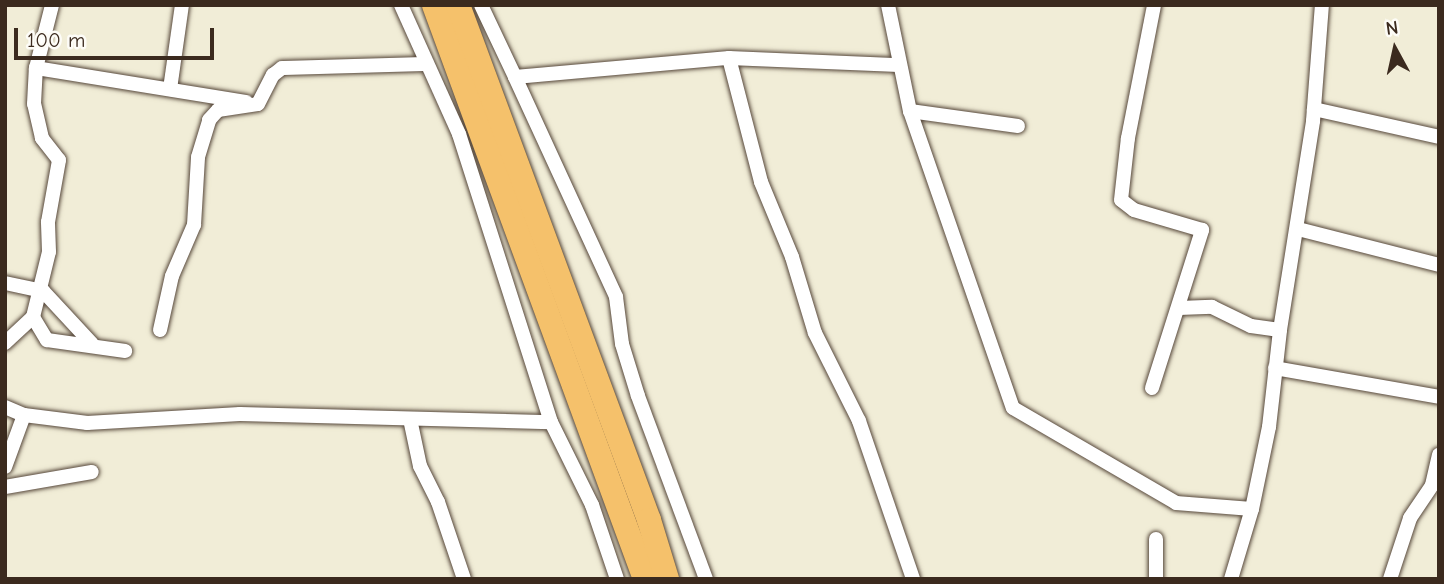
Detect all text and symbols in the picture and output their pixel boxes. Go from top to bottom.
scale bar [18,14,217,58]
north arrow [1360,14,1430,84]
text: N [1384,16,1400,40]
text: 100 m [27,28,85,52]

